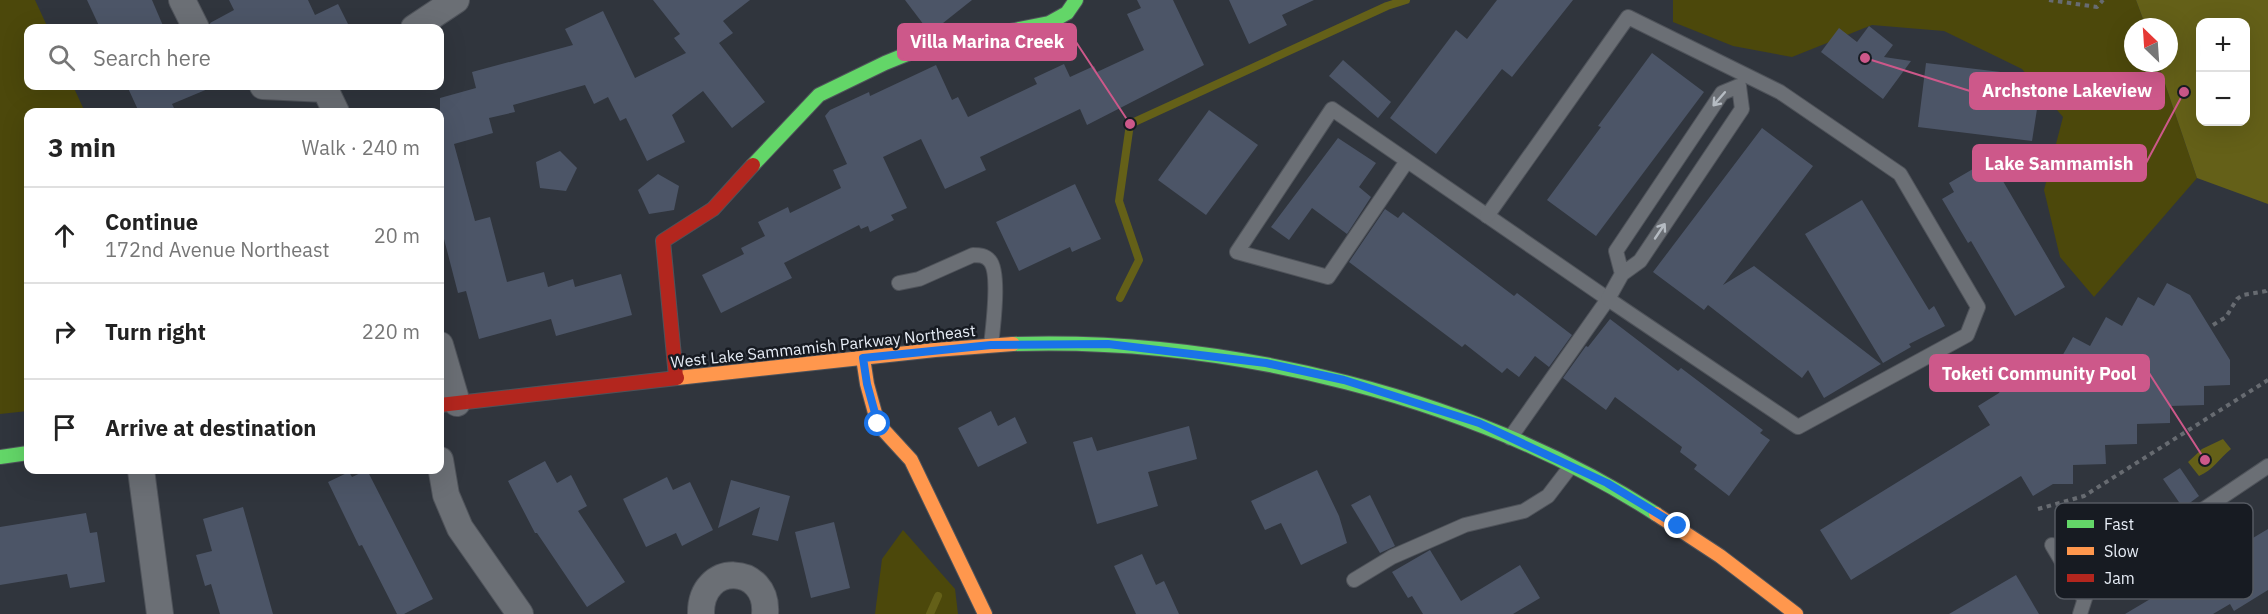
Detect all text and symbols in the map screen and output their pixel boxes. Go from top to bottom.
north arrow [2124,18,2178,72]
map controls [2196,18,2250,126]
button: + [2196,18,2250,72]
search box [24,24,444,90]
callout: Villa Marina Creek [898,24,1076,60]
text: Villa Marina Creek [910,30,1065,53]
icon: search [45,41,78,74]
text: Search here [93,43,211,72]
button: − [2196,72,2250,126]
callout: Archstone Lakeview [1970,73,2164,109]
text: Archstone Lakeview [1982,79,2152,102]
one-way arrow [1712,91,1726,106]
text: 3 min [48,130,116,164]
text: Walk · 240 m [302,134,420,161]
callout: Lake Sammamish [1973,145,2146,181]
text: Lake Sammamish [1984,152,2134,175]
text: Continue [105,207,198,236]
icon: ahead [48,219,81,252]
text: 20 m [374,222,420,249]
one-way arrow [1654,222,1667,239]
text: 172nd Avenue Northeast [105,236,330,263]
icon: right [48,315,81,348]
text: Turn right [105,317,206,346]
text: 220 m [362,318,420,345]
street label: West Lake Sammamish Parkway Northeast [670,320,976,372]
callout: Toketi Community Pool [1930,355,2149,391]
text: Toketi Community Pool [1942,362,2137,385]
route start [864,410,890,436]
icon: arrive [48,411,81,444]
text: Arrive at destination [105,413,316,442]
legend [2055,503,2253,599]
route end [1664,512,1690,538]
text: Fast [2104,514,2134,534]
text: Slow [2104,541,2139,561]
text: Jam [2104,568,2135,588]

